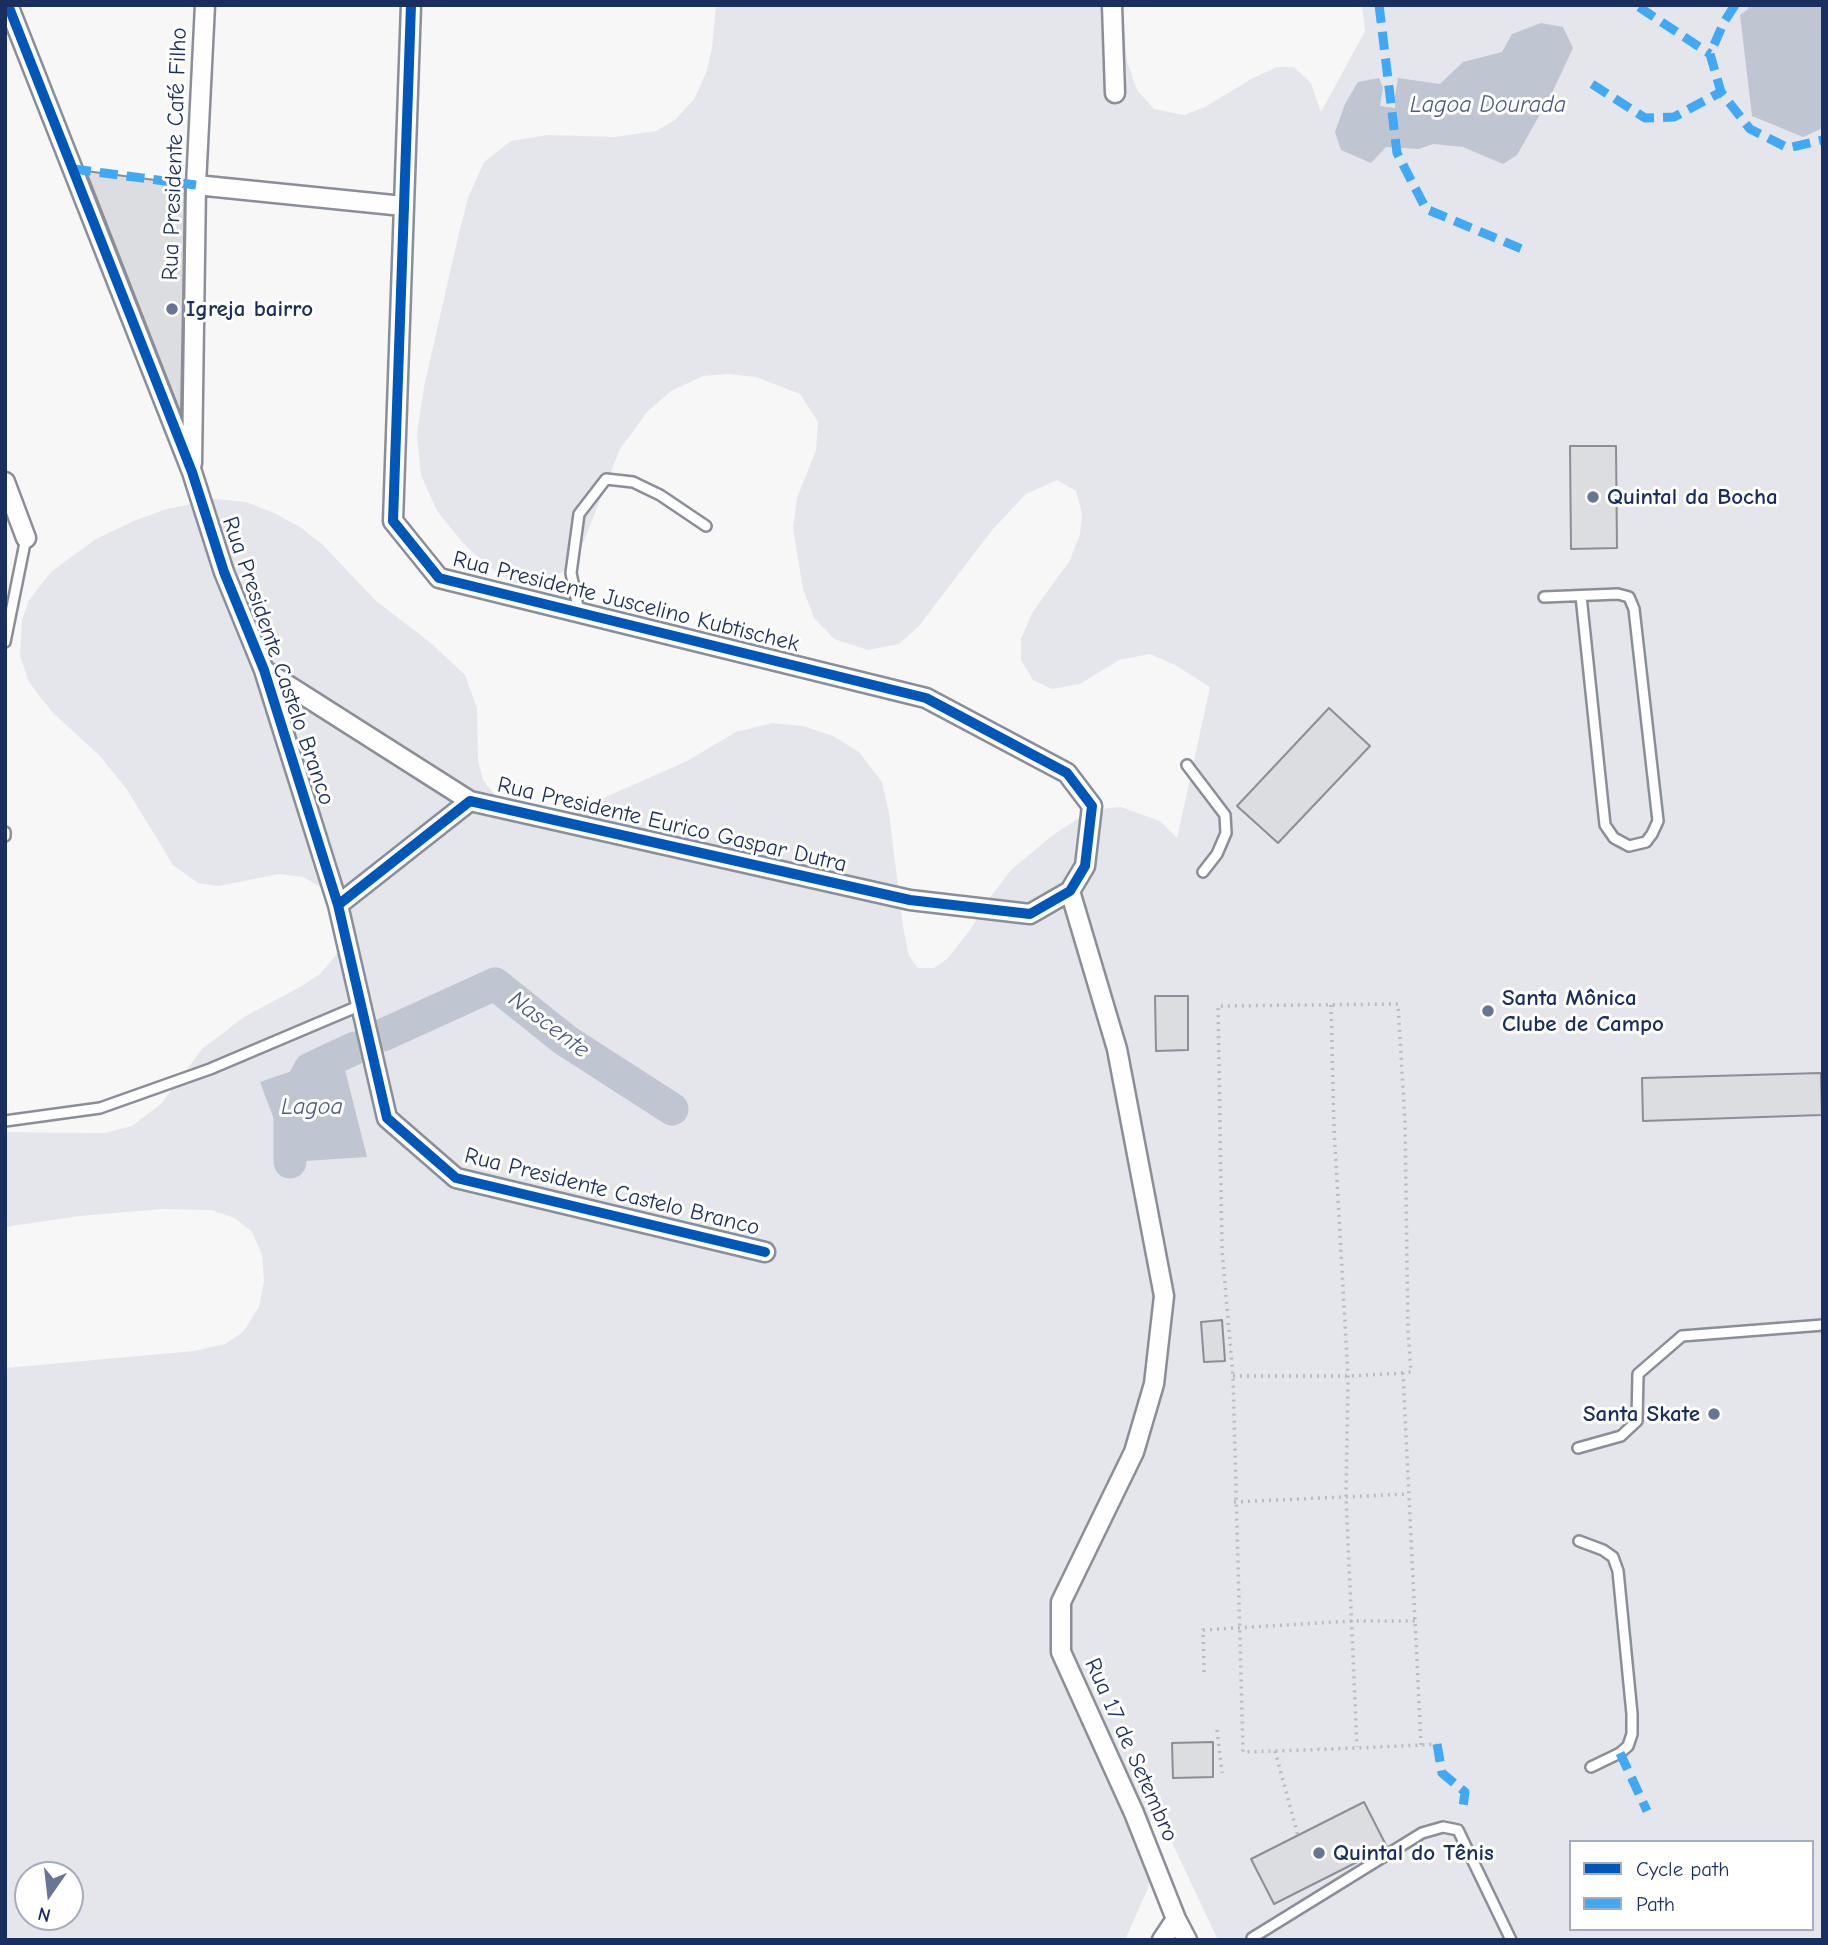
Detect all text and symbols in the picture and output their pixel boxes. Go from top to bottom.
street label: Rua Presidente Café Filho [157,27,193,281]
water label: Lagoa Dourada [1410,91,1566,119]
place label: Igreja bairro [186,295,313,323]
marker: Igreja bairro [164,301,180,317]
place label: Quintal da Bocha [1607,483,1778,511]
marker: Quintal da Bocha [1585,489,1601,505]
street label: Rua Presidente Castelo Branco [216,513,340,809]
street label: Rua Presidente Juscelino Kubtischek [450,546,802,658]
street label: Rua Presidente Eurico Gaspar Dutra [495,771,849,879]
place label: Santa Mônica Clube de Campo [1502,984,1664,1038]
water label: Nascente [503,985,595,1065]
marker: Santa Mônica Clube de Campo [1480,1003,1496,1019]
water label: Lagoa [281,1093,343,1121]
street label: Rua Presidente Castelo Branco [462,1142,762,1242]
place label: Santa Skate [1583,1400,1700,1428]
marker: Santa Skate [1706,1406,1722,1422]
street label: Rua 17 de Setembro [1078,1654,1184,1846]
place label: Quintal do Tênis [1333,1839,1494,1867]
legend [1569,1840,1814,1931]
marker: Quintal do Tênis [1311,1845,1327,1861]
text: Cycle path [1636,1857,1729,1881]
north arrow [14,1861,84,1931]
text: Path [1636,1892,1675,1916]
text: N [36,1902,53,1927]

